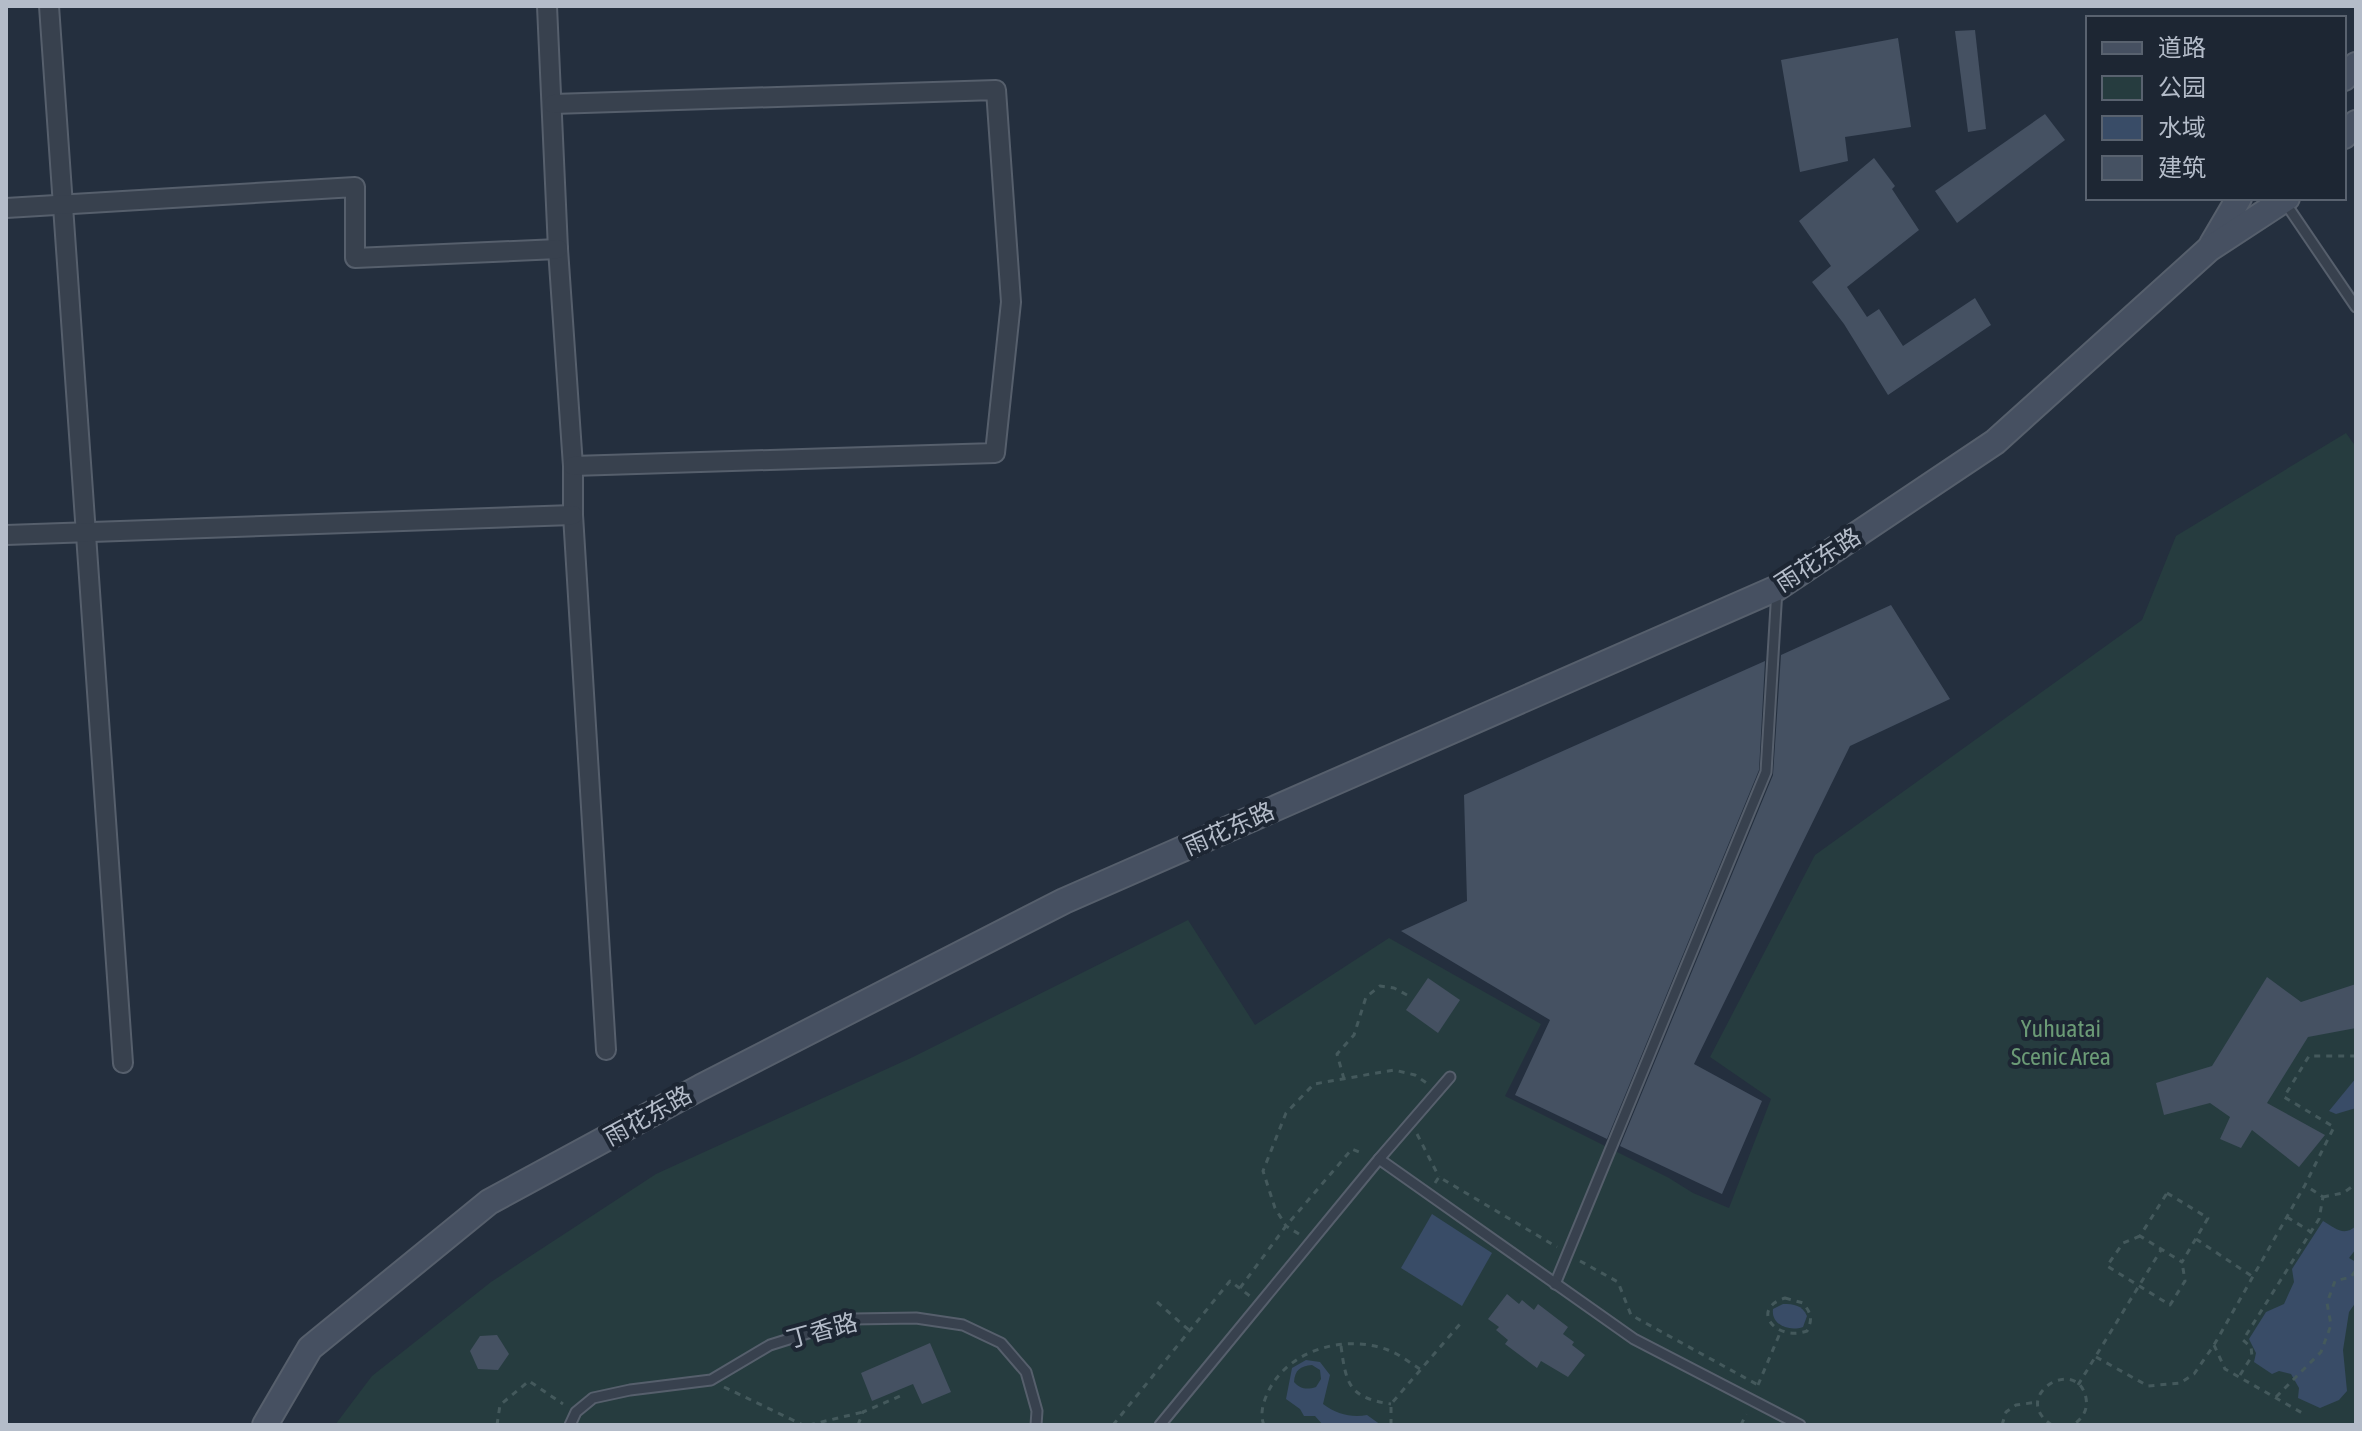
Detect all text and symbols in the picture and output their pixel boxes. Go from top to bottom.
legend [2086,16,2346,200]
text: 道路 [2158,34,2206,61]
text: 公园 [2158,74,2206,101]
text: 水域 [2158,114,2206,141]
text: 建筑 [2158,154,2206,181]
street label: 雨花东路 [1770,522,1865,597]
street label: 雨花东路 [1179,797,1278,860]
park label: Yuhuatai Scenic Area [2011,1015,2111,1070]
street label: 雨花东路 [599,1080,696,1151]
street label: 丁香路 [784,1308,860,1353]

